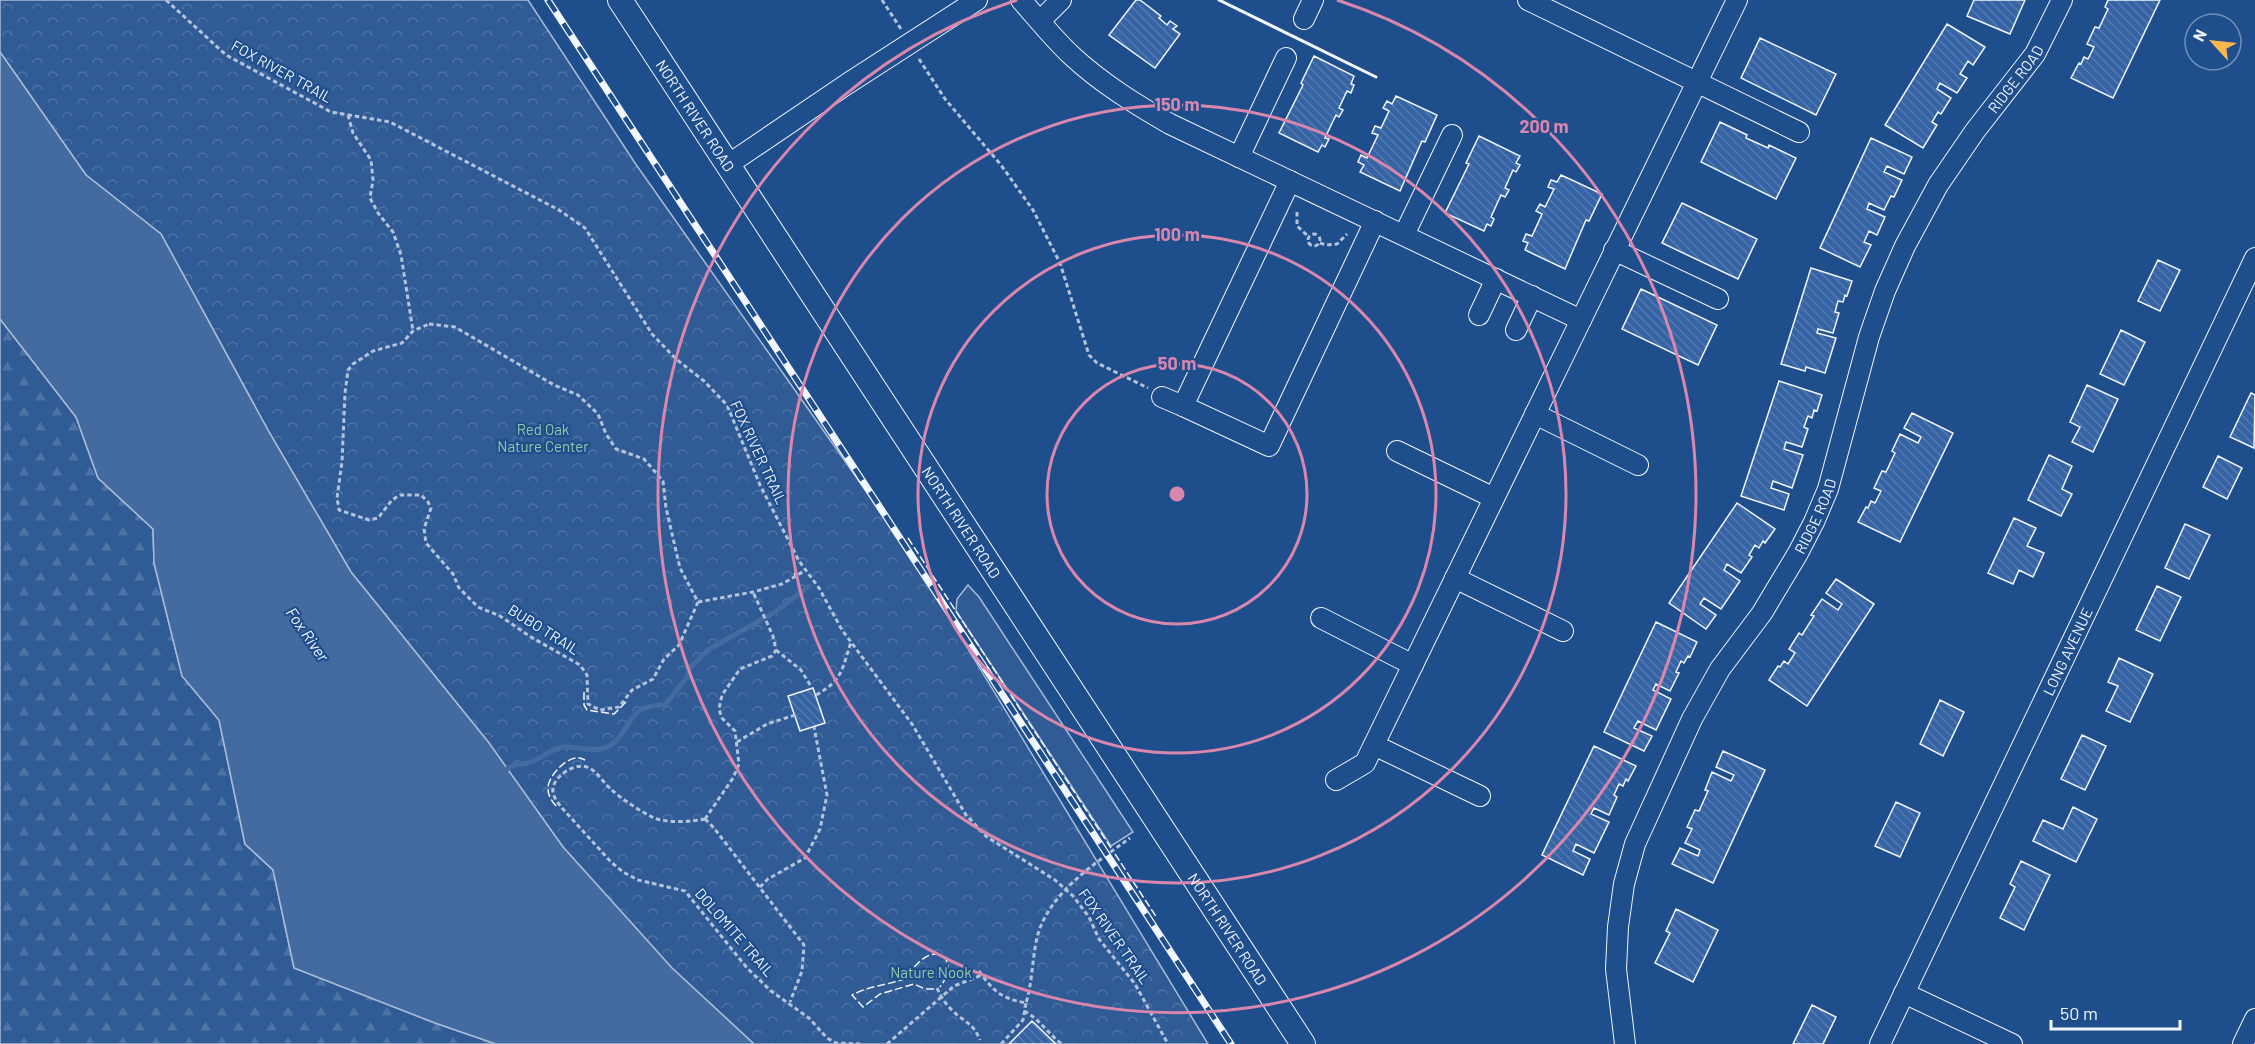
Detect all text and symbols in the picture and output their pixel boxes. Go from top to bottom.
north arrow [2183,12,2243,72]
text: N [2188,26,2210,44]
street label: FOX RIVER TRAIL [229,36,335,106]
street label: RIDGE ROAD [1984,42,2047,116]
street label: NORTH RIVER ROAD [652,56,739,175]
text: 150 m [1155,93,1199,115]
text: 200 m [1519,115,1569,137]
text: 100 m [1154,223,1200,245]
text: 50 m [1158,352,1196,374]
street label: FOX RIVER TRAIL [727,397,791,507]
park label: Red Oak Nature Center [497,420,589,455]
street label: NORTH RIVER ROAD [919,463,1005,581]
street label: RIDGE ROAD [1790,477,1839,557]
centre of rings [1167,484,1187,504]
street label: BUBO TRAIL [505,600,583,658]
water label: Fox River [283,603,334,666]
street label: LONG AVENUE [2039,605,2096,698]
street label: NORTH RIVER ROAD [1185,870,1271,988]
street label: DOLOMITE TRAIL [692,884,778,980]
street label: FOX RIVER TRAIL [1075,885,1155,987]
park label: Nature Nook [890,963,972,981]
scale bar [2051,993,2180,1031]
text: 50 m [2060,1002,2098,1024]

